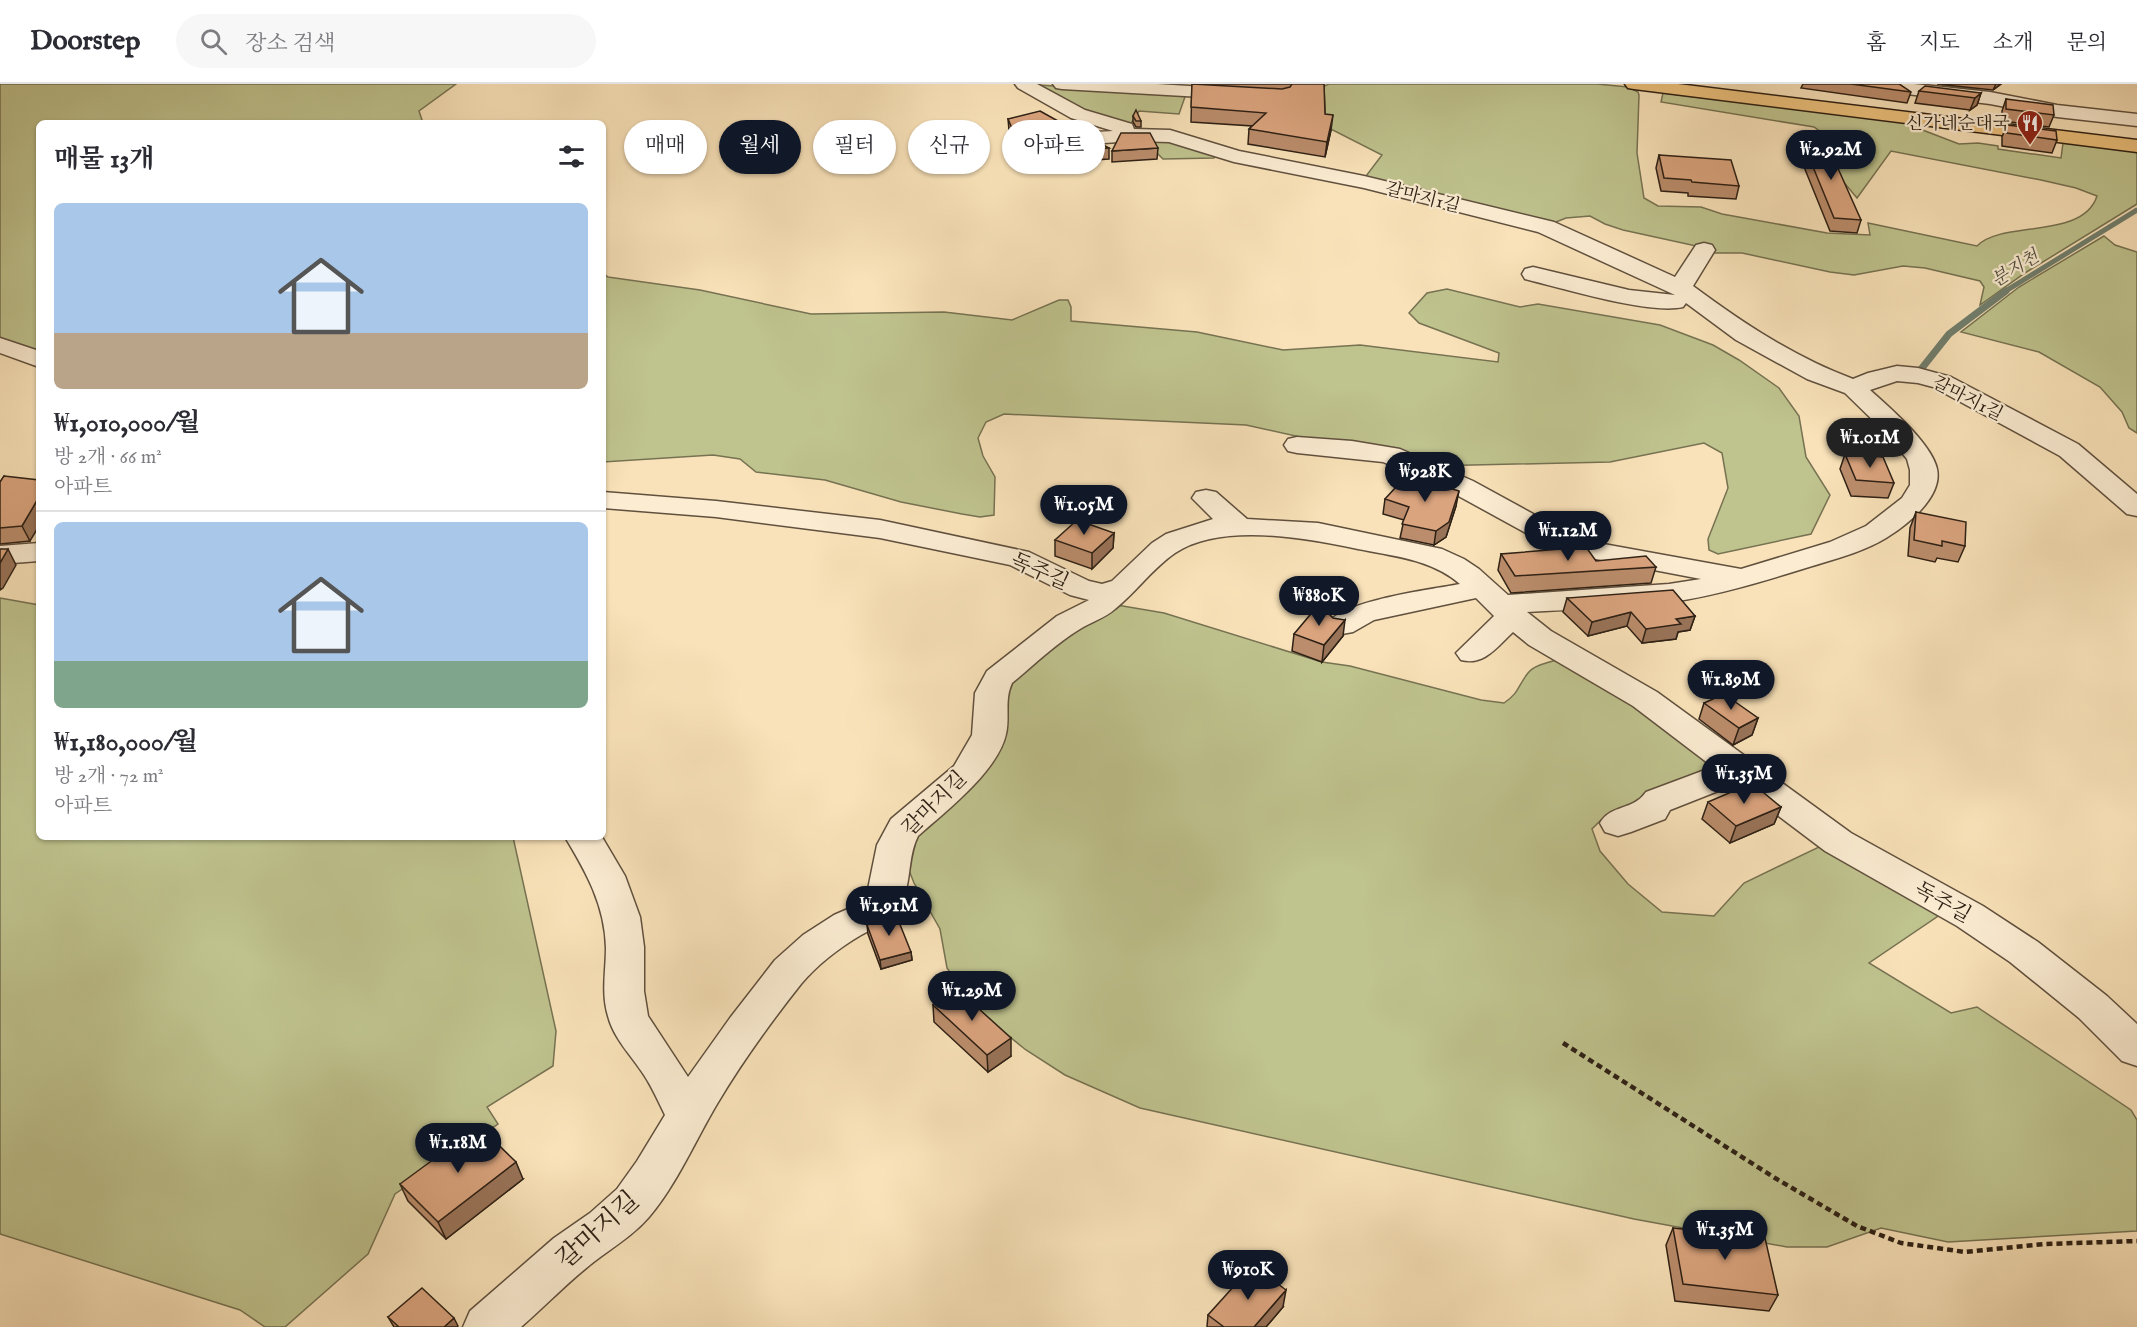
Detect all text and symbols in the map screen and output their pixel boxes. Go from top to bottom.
search box [176,14,596,68]
text: Doorstep [30,24,140,59]
icon: search [197,25,230,58]
text: 장소 검색 [245,30,335,58]
text: 홈 [1866,30,1886,57]
text: 지도 [1919,30,1960,57]
text: 소개 [1993,30,2033,57]
text: 문의 [2066,30,2107,57]
restaurant icon: 신가네순대국 [2015,108,2045,146]
place label: 신가네순대국 [1906,113,2010,136]
chip: 매매 [624,120,707,174]
chip: 월세 [719,120,801,174]
chip: 필터 [813,120,896,174]
chip: 신규 [908,120,990,174]
chip: 아파트 [1002,120,1105,174]
pin: ₩2.92M [1782,130,1880,181]
text: ₩2.92M [1800,137,1862,162]
icon: filters [555,140,588,173]
text: 매물 13개 [54,143,154,176]
street label: 갈마지1길 [1383,178,1462,219]
icon: home [267,242,375,350]
water label: 분지천 [1988,245,2045,293]
street label: 갈마지1길 [1928,372,2007,427]
text: ₩1,010,000/월 [54,407,200,440]
pin: ₩1.01M [1821,418,1919,469]
text: ₩1.01M [1840,425,1900,450]
text: 방 2개 · 66 m² [54,445,162,470]
pin: ₩928K [1383,452,1467,503]
text: ₩928K [1399,459,1451,484]
text: 아파트 [54,475,112,500]
pin: ₩1.05M [1035,485,1133,536]
text: ₩1.05M [1054,492,1114,517]
pin: ₩1.12M [1519,511,1617,562]
text: ₩1.12M [1538,518,1598,543]
street label: 독주길 [1006,548,1073,597]
icon: home [267,561,375,669]
pin: ₩880K [1277,576,1361,627]
text: ₩880K [1293,583,1345,608]
pin: ₩1.89M [1682,660,1780,711]
text: ₩1.89M [1702,667,1760,692]
text: ₩1,180,000/월 [54,726,198,759]
pin: ₩1.35M [1695,754,1793,805]
text: ₩1.35M [1715,761,1773,786]
text: 방 2개 · 72 m² [54,764,164,789]
street label: 갈마지길 [897,766,973,842]
text: 아파트 [54,794,112,819]
street label: 독주길 [1909,877,1975,930]
pin: ₩1.91M [840,886,938,937]
text: ₩1.91M [860,893,918,918]
pin: ₩1.29M [923,971,1021,1022]
text: ₩1.29M [942,978,1002,1003]
pin: ₩1.18M [409,1123,507,1174]
text: ₩1.18M [429,1130,487,1155]
street label: 갈마지길 [550,1184,646,1276]
pin: ₩1.35M [1676,1210,1774,1261]
text: ₩1.35M [1696,1217,1754,1242]
pin: ₩910K [1206,1250,1290,1301]
text: ₩910K [1222,1257,1274,1282]

